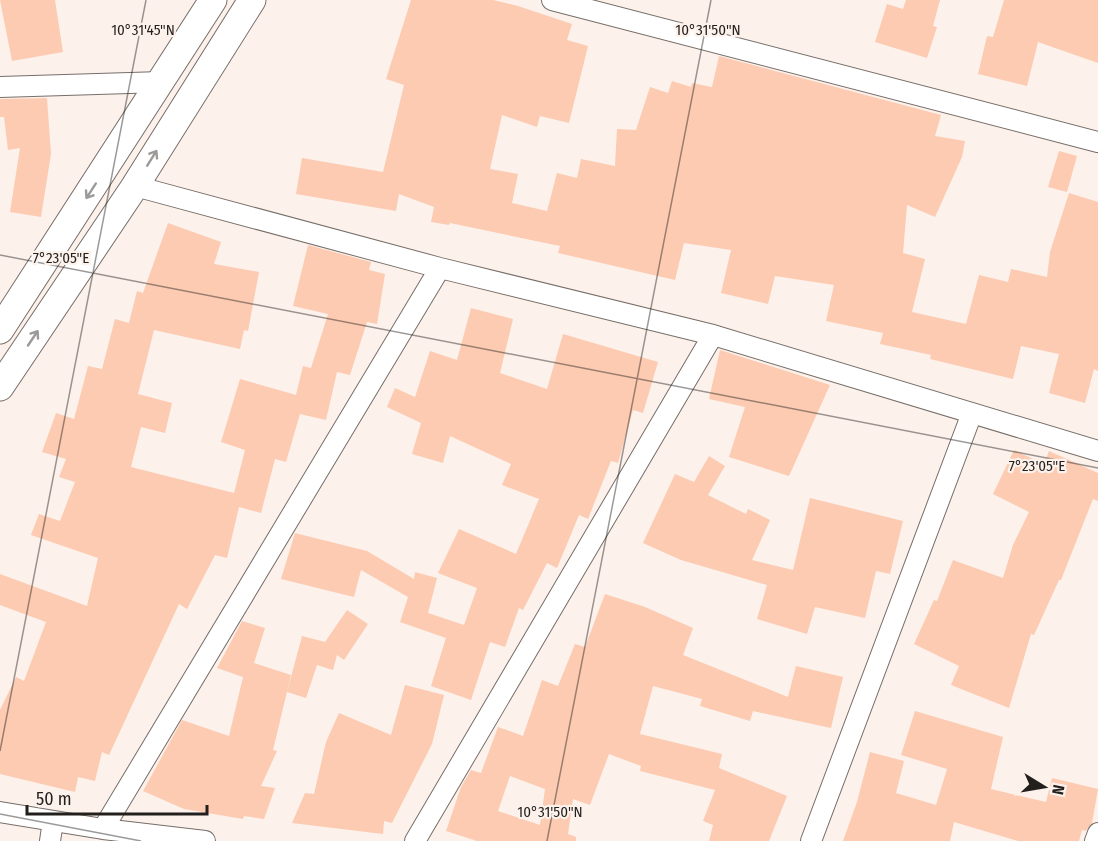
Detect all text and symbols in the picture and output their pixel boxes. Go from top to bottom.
text: 10°31'45"N [111,21,175,39]
text: 10°31'50"N [675,21,741,39]
one-way arrow [146,151,158,167]
one-way arrow [85,182,97,199]
text: 7°23'05"E [33,249,89,267]
one-way arrow [26,330,39,347]
text: 7°23'05"E [1009,457,1065,475]
north arrow [1014,757,1074,817]
scale bar [27,778,207,816]
text: N [1048,783,1068,796]
text: 50 m [36,788,72,810]
text: 10°31'50"N [517,803,583,821]

